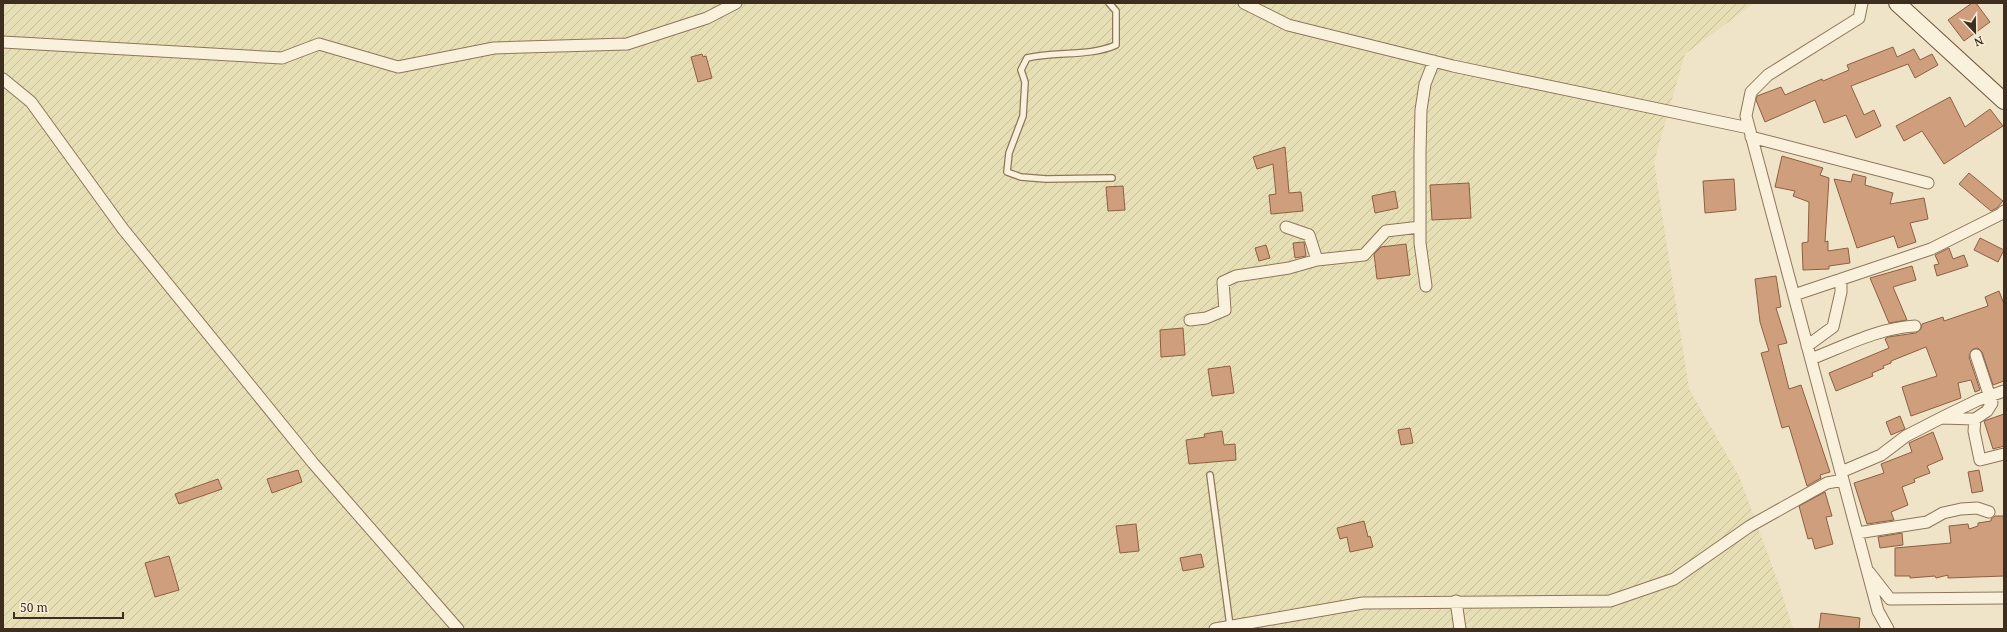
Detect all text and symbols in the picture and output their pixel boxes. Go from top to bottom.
north arrow [1955,12,1995,52]
text: N [1972,33,1986,50]
scale bar [14,594,123,620]
text: 50 m [20,599,48,616]

